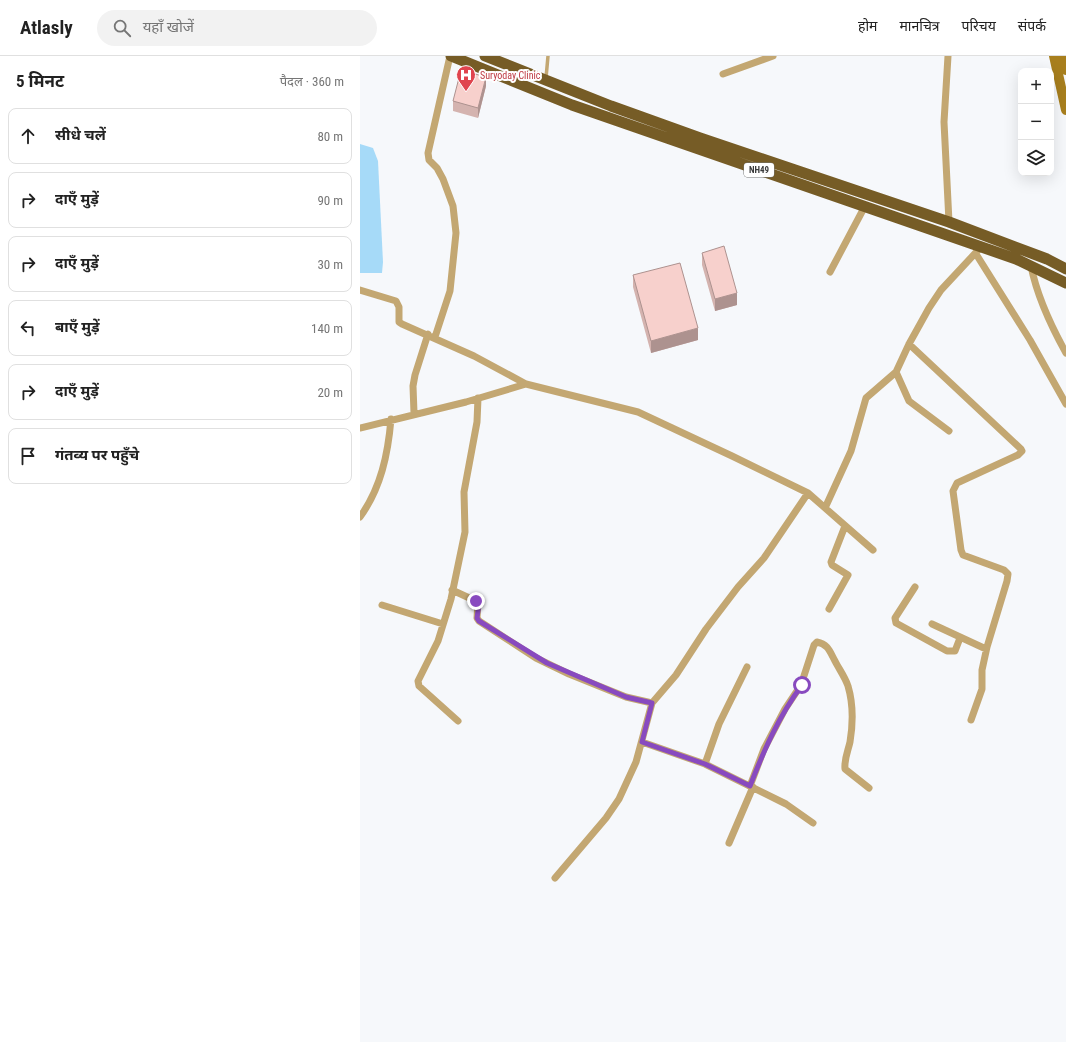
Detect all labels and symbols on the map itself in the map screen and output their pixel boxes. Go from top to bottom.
hospital icon: Suryoday Clinic [455,64,477,92]
place label: Suryoday Clinic [480,70,541,81]
road number: NH49 [744,163,774,177]
route end [467,592,485,610]
route start [793,676,811,694]

